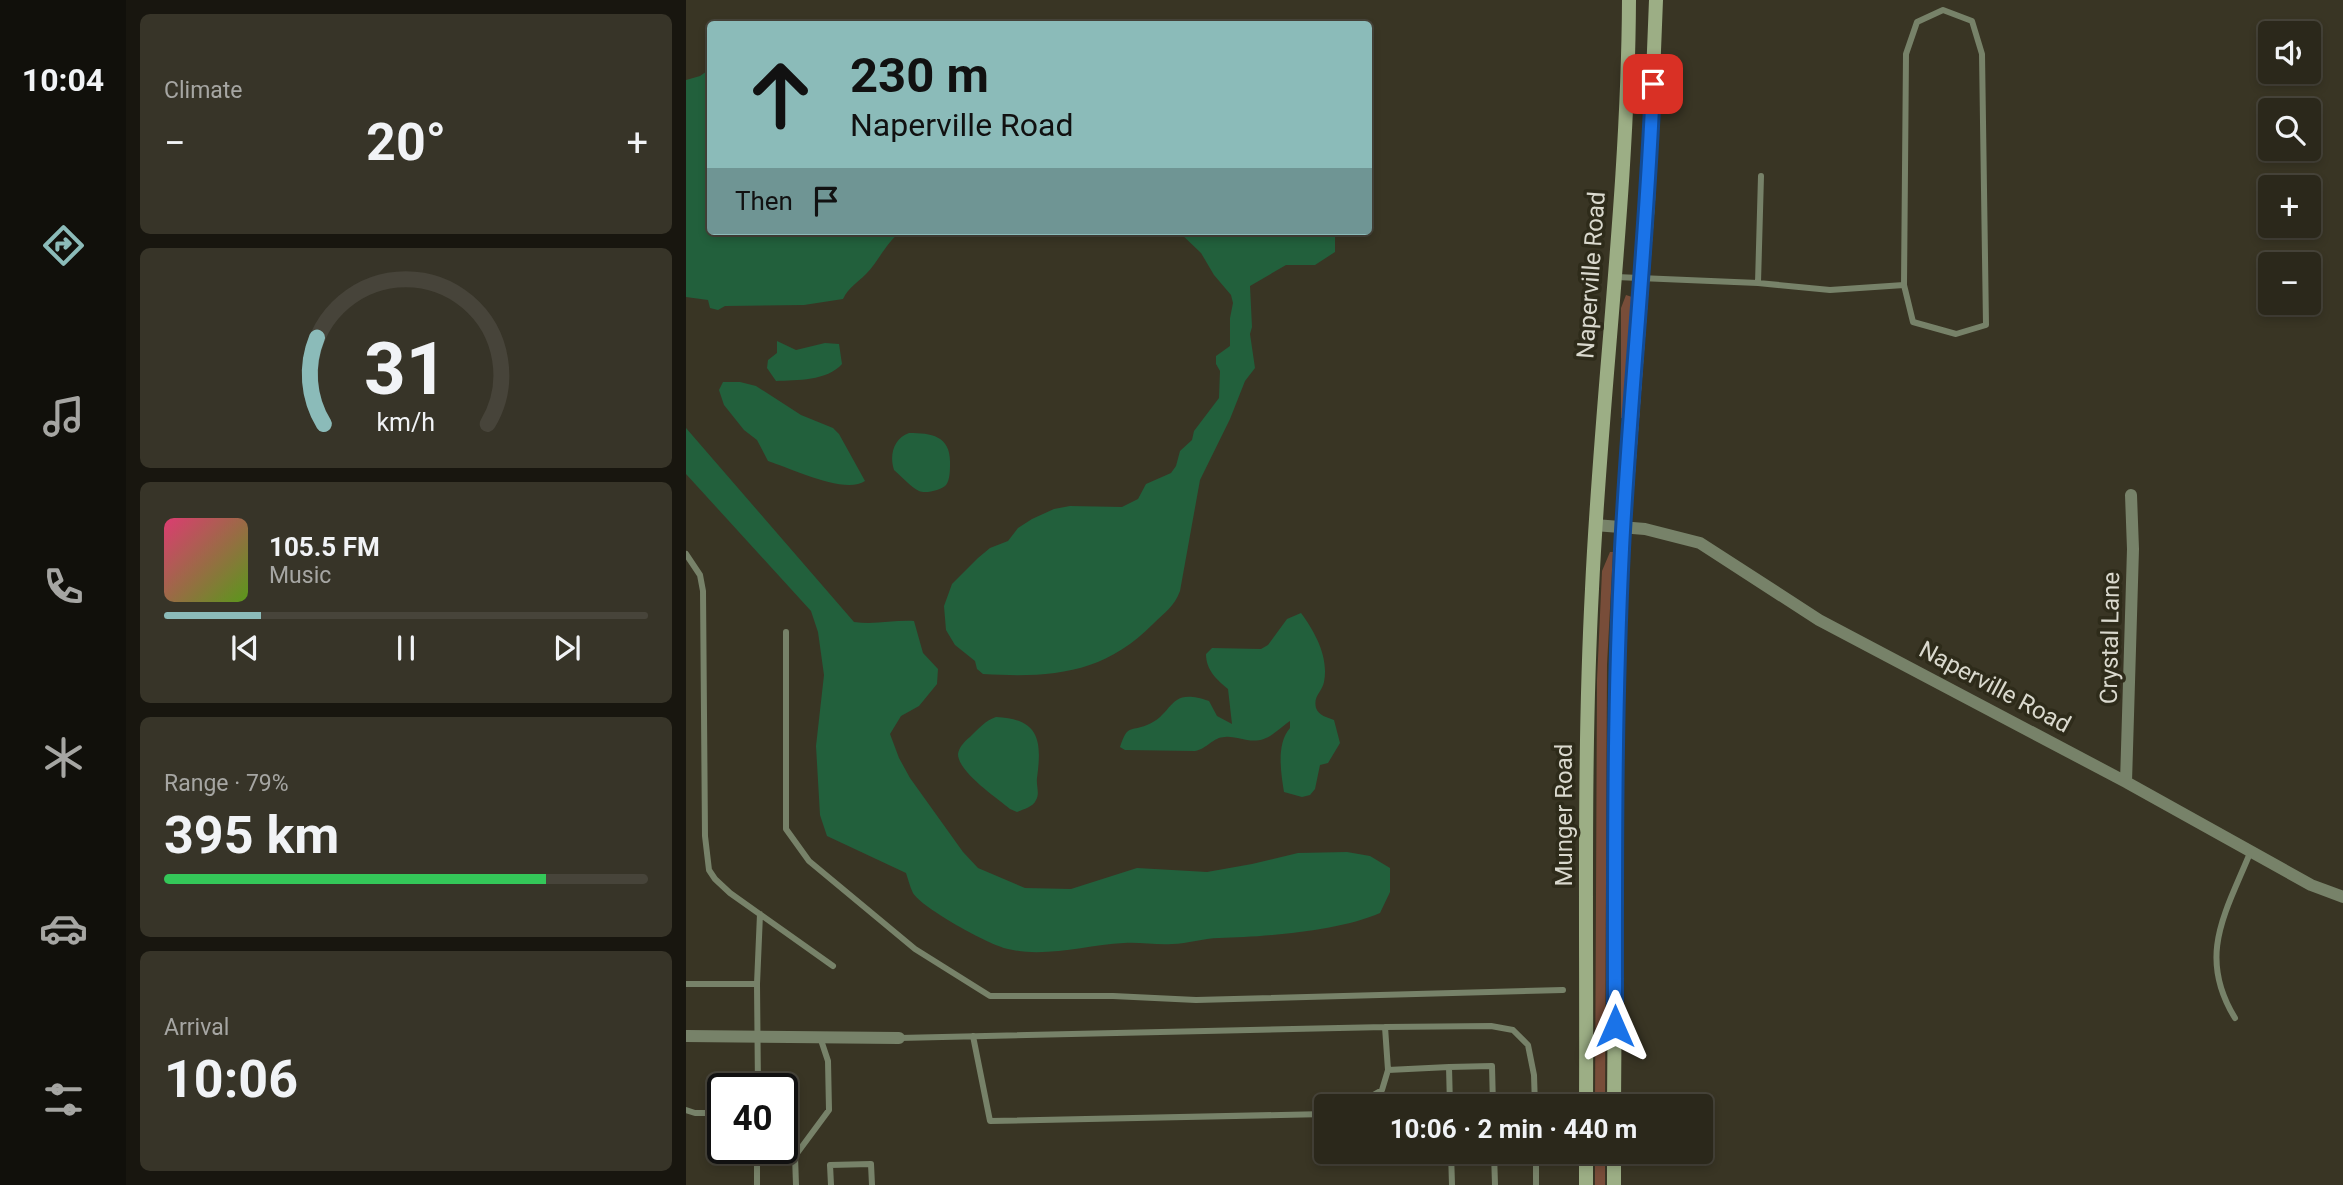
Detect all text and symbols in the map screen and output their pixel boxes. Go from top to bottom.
map controls [2258,21,2321,315]
button: sound [2258,21,2321,84]
text: 230 m [850,47,989,104]
icon: ahead [735,49,826,140]
pin [1623,54,1683,114]
text: 10:04 [22,61,104,99]
icon: arrive [1634,65,1672,103]
text: Climate [164,77,243,104]
button: search [2258,98,2321,161]
text: Naperville Road [850,106,1073,144]
text: 20° [366,112,446,173]
text: − [164,121,186,165]
text: + [626,121,648,165]
button: + [2258,175,2321,238]
icon: arrive [807,182,845,220]
text: Then [735,186,793,216]
street label: Naperville Road [1571,190,1611,360]
icon: directions [39,221,88,270]
button: − [2258,252,2321,315]
text: 31 [364,327,448,413]
icon: music [39,392,88,441]
text: km/h [377,408,435,437]
text: 105.5 FM [269,532,380,562]
icon: phone [39,562,88,611]
text: Music [269,562,331,589]
street label: Crystal Lane [2095,572,2125,704]
icon: previous [226,629,264,667]
icon: pause [387,629,425,667]
icon: next [548,629,586,667]
street label: Naperville Road [1914,635,2076,739]
icon: climate [39,733,88,782]
street label: Munger Road [1550,744,1578,886]
text: Range · 79% [164,770,289,797]
text: 395 km [164,805,339,866]
icon: car [39,904,88,953]
position arrow [1578,989,1652,1063]
text: Arrival [164,1014,229,1041]
text: 10:06 [164,1049,298,1110]
speed limit sign: 40 [707,1073,798,1164]
icon: filters [39,1075,88,1124]
text: 10:06 · 2 min · 440 m [1390,1114,1637,1144]

